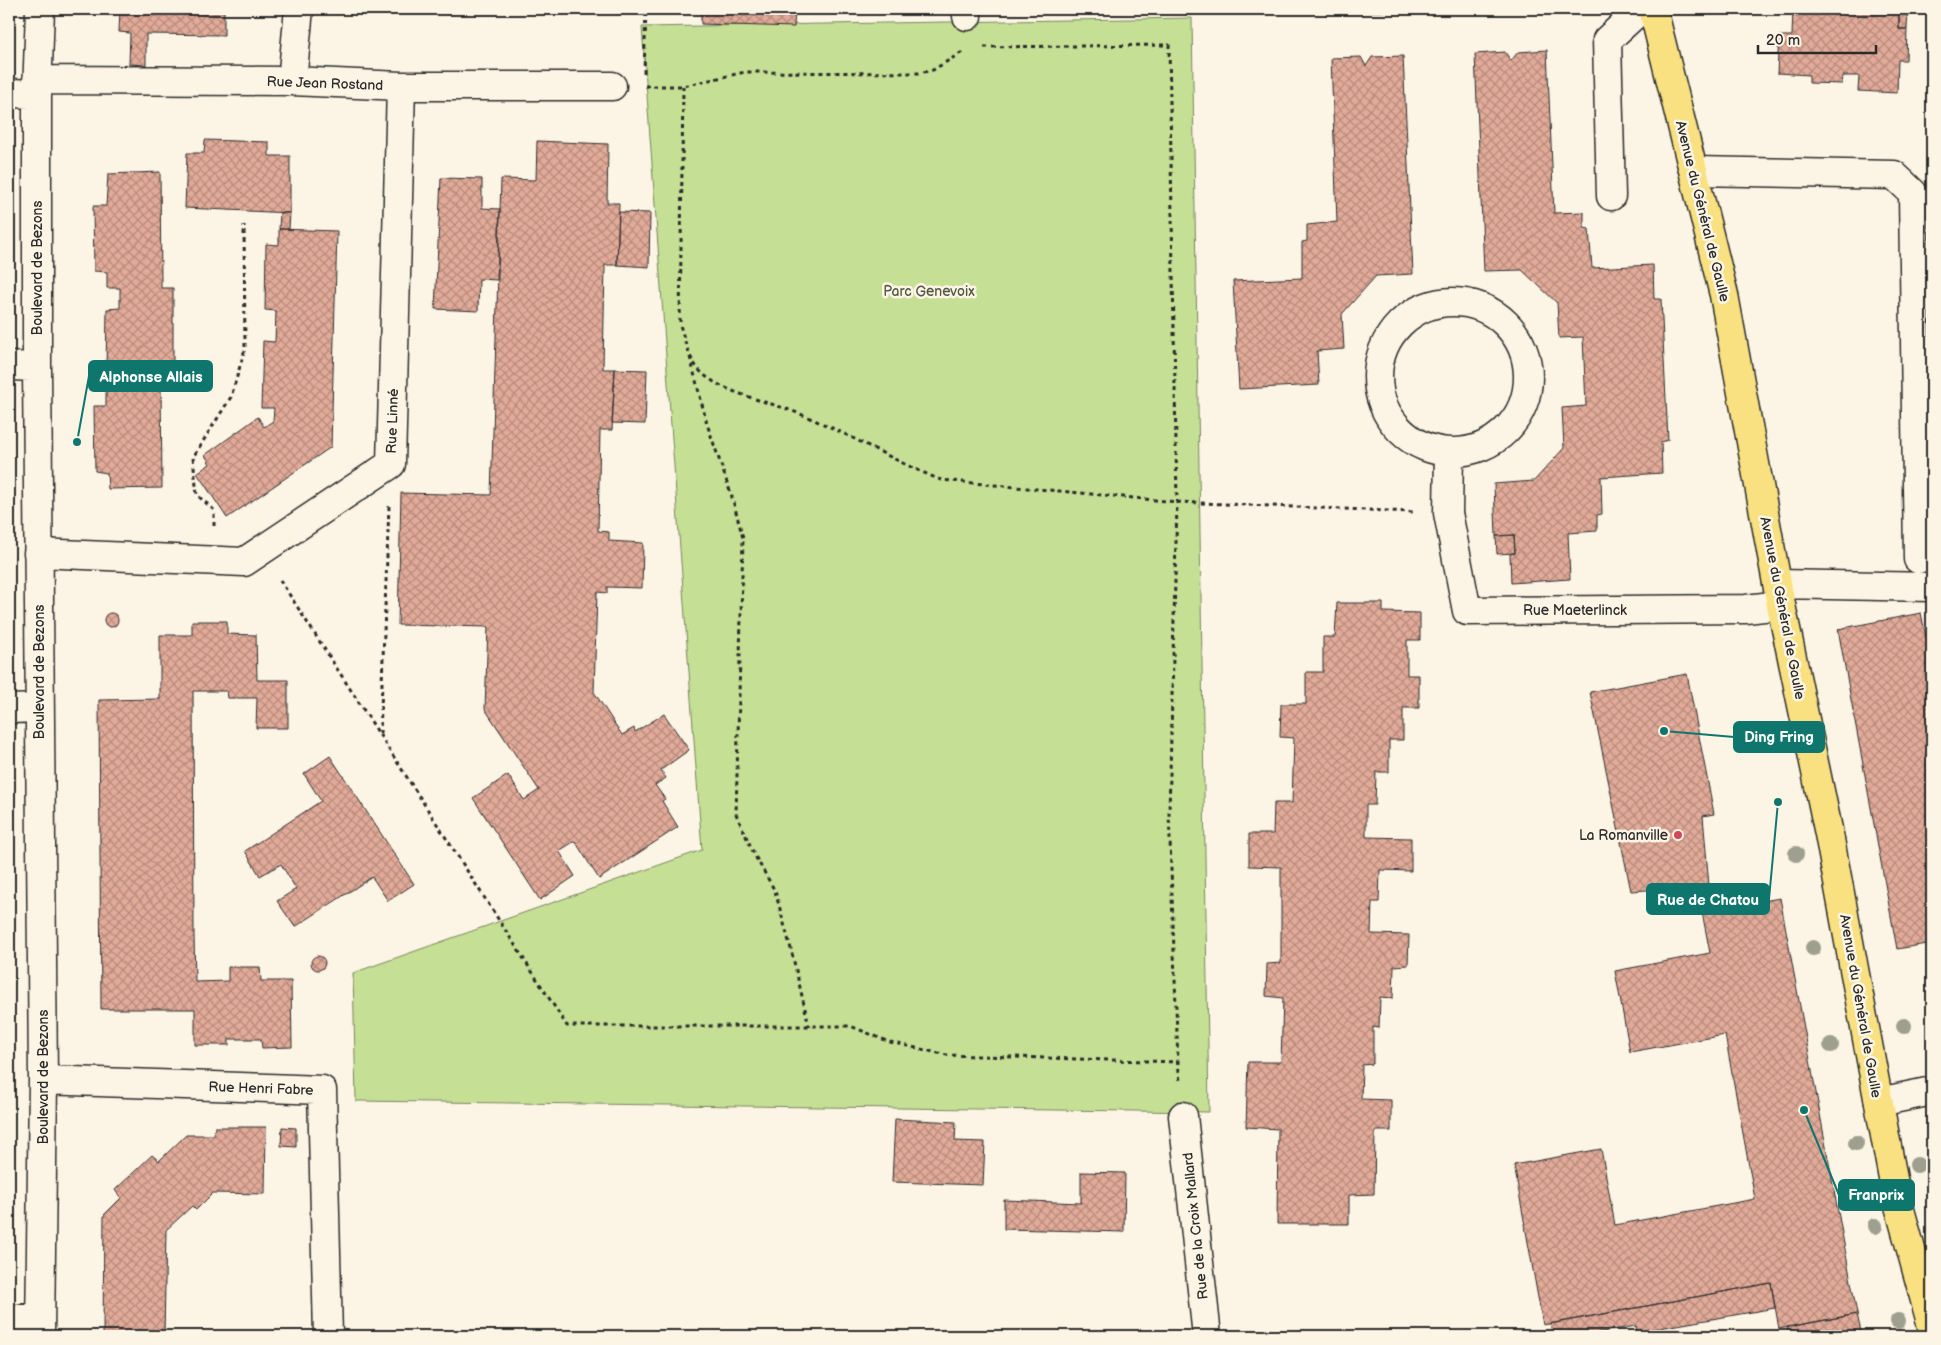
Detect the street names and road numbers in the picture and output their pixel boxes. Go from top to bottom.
street label: Rue Jean Rostand [266,73,384,94]
street label: Avenue du Général de Gaulle [1672,119,1733,303]
street label: Boulevard de Bezons [29,201,46,335]
street label: Rue Linné [383,387,402,454]
street label: Avenue du Général de Gaulle [1756,515,1809,701]
street label: Rue Maeterlinck [1523,602,1627,619]
street label: Boulevard de Bezons [31,605,48,739]
street label: Avenue du Général de Gaulle [1836,913,1885,1099]
street label: Boulevard de Bezons [35,1010,52,1144]
street label: Rue Henri Fabre [208,1078,314,1099]
street label: Rue de la Croix Mallard [1179,1152,1212,1300]

